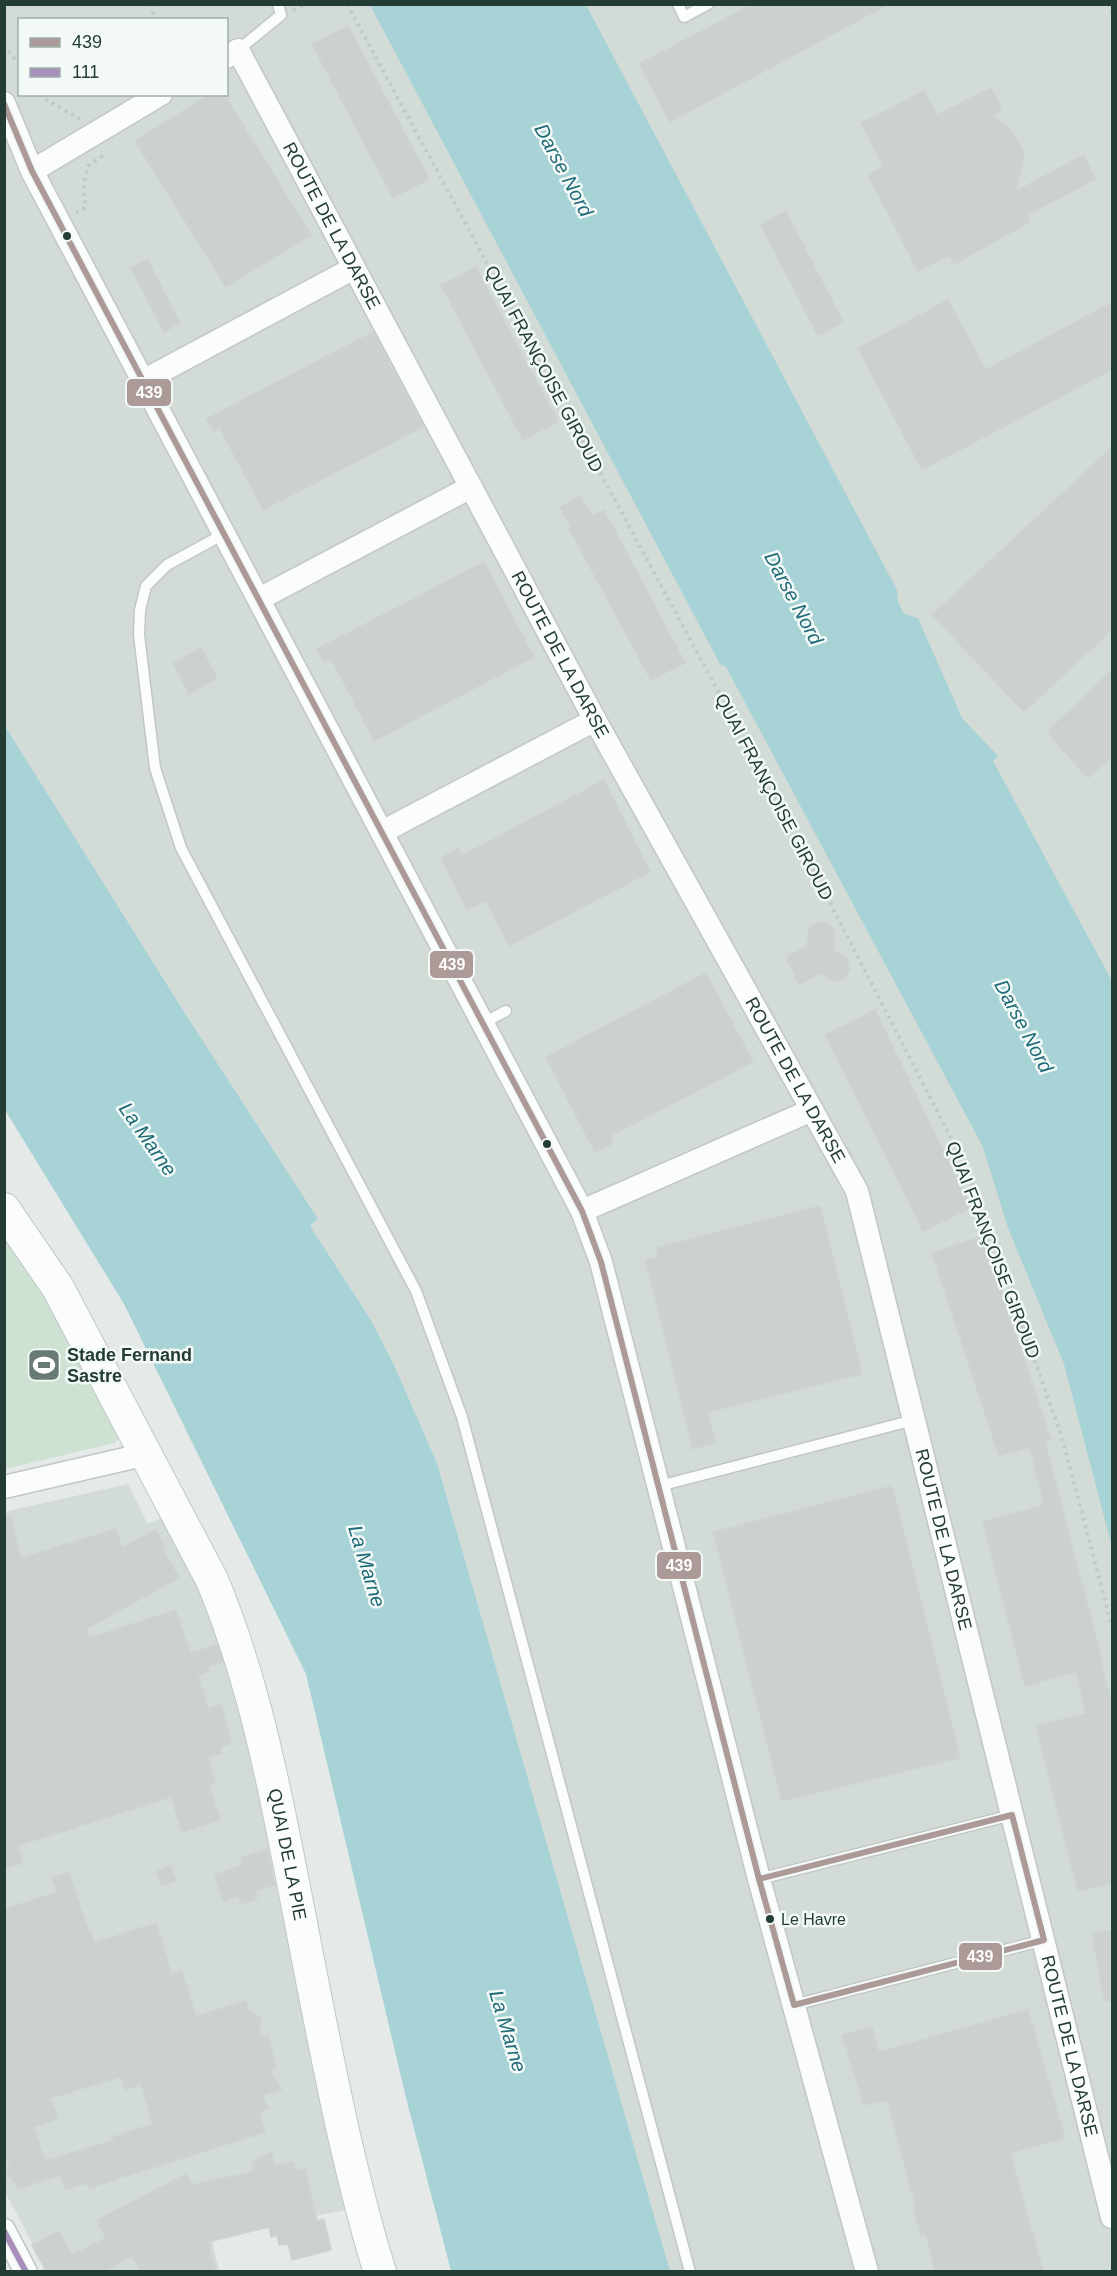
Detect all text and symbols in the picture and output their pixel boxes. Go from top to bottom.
legend [18,18,228,96]
text: 439 [72,32,102,52]
text: 111 [72,62,99,82]
water label: Darse Nord [530,120,598,221]
street label: ROUTE DE LA DARSE [279,139,384,313]
unlabelled marker [61,230,73,242]
street label: QUAI FRANÇOISE GIROUD [481,262,607,476]
line badge: 439 [126,378,172,407]
text: 439 [136,384,162,401]
water label: Darse Nord [760,548,828,649]
street label: ROUTE DE LA DARSE [508,568,613,741]
street label: QUAI FRANÇOISE GIROUD [711,690,837,904]
line badge: 439 [429,950,474,979]
text: 439 [439,956,465,973]
water label: Darse Nord [990,976,1058,1077]
street label: ROUTE DE LA DARSE [741,994,849,1166]
water label: La Marne [115,1098,181,1180]
unlabelled marker [541,1138,553,1150]
street label: QUAI FRANÇOISE GIROUD [942,1139,1044,1361]
place label: Stade Fernand Sastre [67,1345,192,1386]
sports icon: Stade Fernand Sastre [26,1347,62,1383]
street label: ROUTE DE LA DARSE [911,1447,976,1632]
water label: La Marne [344,1522,390,1610]
line badge: 439 [656,1551,702,1580]
text: 439 [666,1557,692,1574]
street label: QUAI DE LA PIE [264,1787,310,1922]
place label: Le Havre [781,1911,846,1928]
marker: Le Havre [764,1913,776,1925]
line badge: 439 [958,1942,1003,1971]
text: 439 [967,1948,993,1965]
street label: ROUTE DE LA DARSE [1037,1953,1102,2139]
water label: La Marne [485,1987,531,2075]

